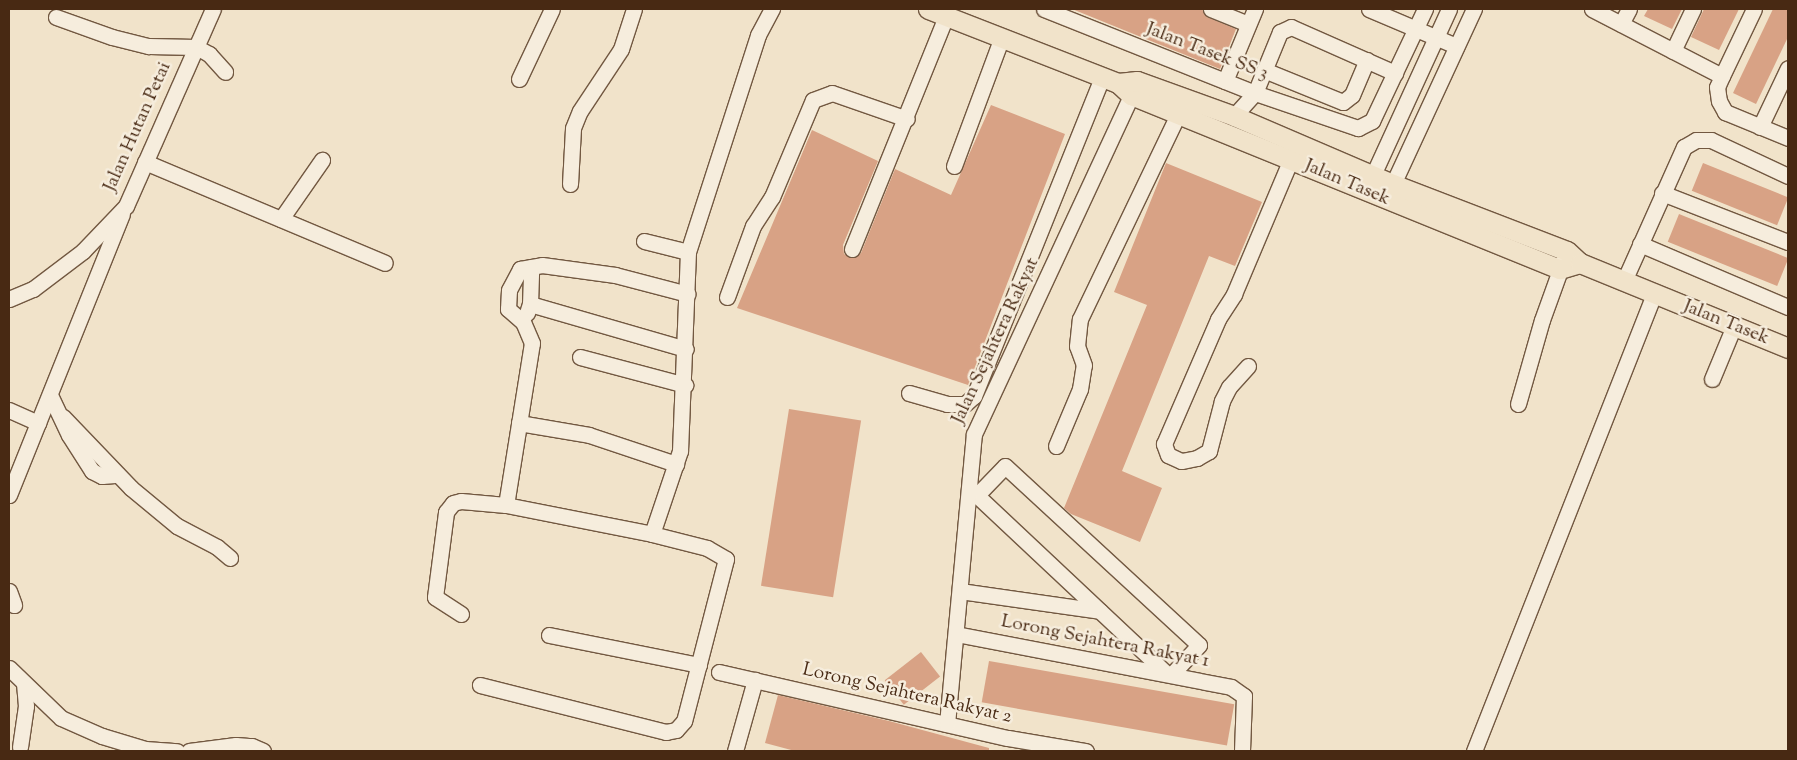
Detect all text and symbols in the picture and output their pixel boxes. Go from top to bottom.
street label: Jalan Tasek SS 3 [1143,18,1271,86]
street label: Jalan Hutan Petai [99,59,177,195]
street label: Jalan Tasek [1301,155,1393,211]
street label: Jalan Sejahtera Rakyat [947,254,1045,428]
street label: Jalan Tasek [1680,295,1772,351]
street label: Lorong Sejahtera Rakyat 1 [999,611,1211,673]
street label: Lorong Sejahtera Rakyat 2 [800,659,1014,729]

